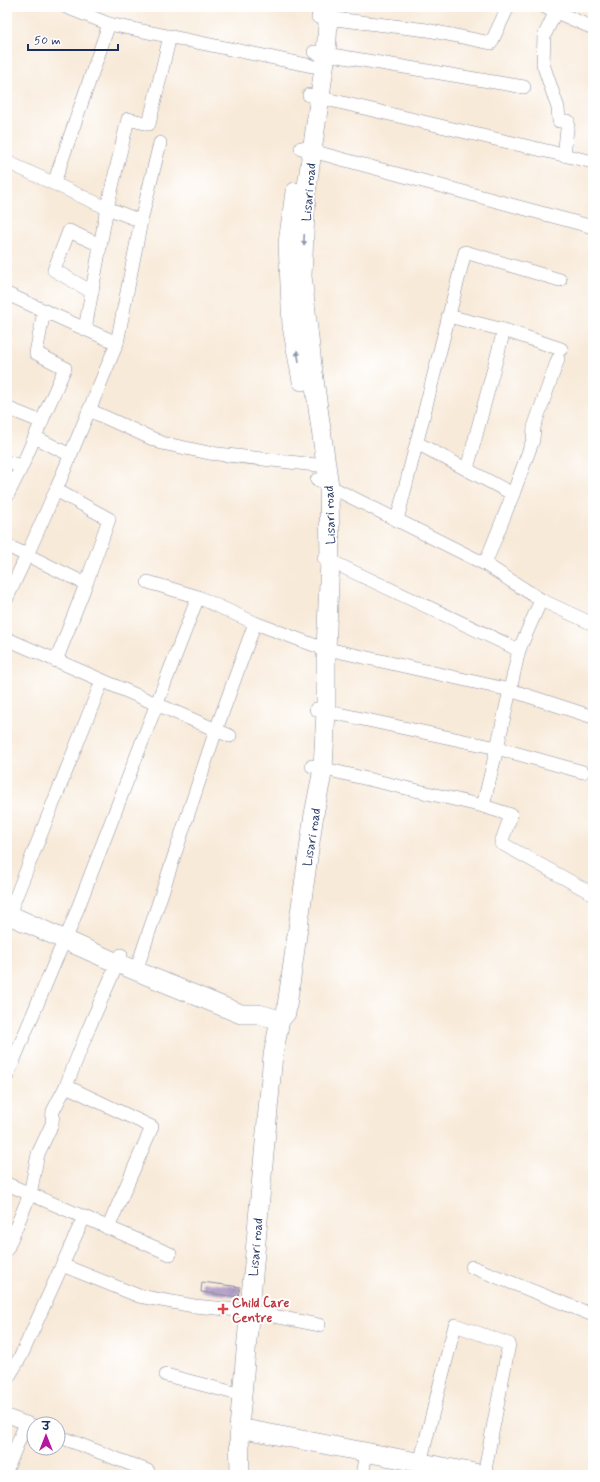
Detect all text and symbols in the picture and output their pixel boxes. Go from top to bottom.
scale bar [28,26,118,52]
text: 50 m [34,33,61,49]
street label: Lisari road [298,162,321,222]
one-way arrow [301,234,307,247]
one-way arrow [294,350,300,362]
street label: Lisari road [321,485,340,545]
street label: Lisari road [299,807,325,868]
street label: Lisari road [245,1217,268,1277]
place label: Child Care Centre [232,1295,289,1327]
marker: Child Care Centre [217,1303,229,1315]
north arrow [26,1416,66,1456]
text: उ [41,1420,51,1434]

